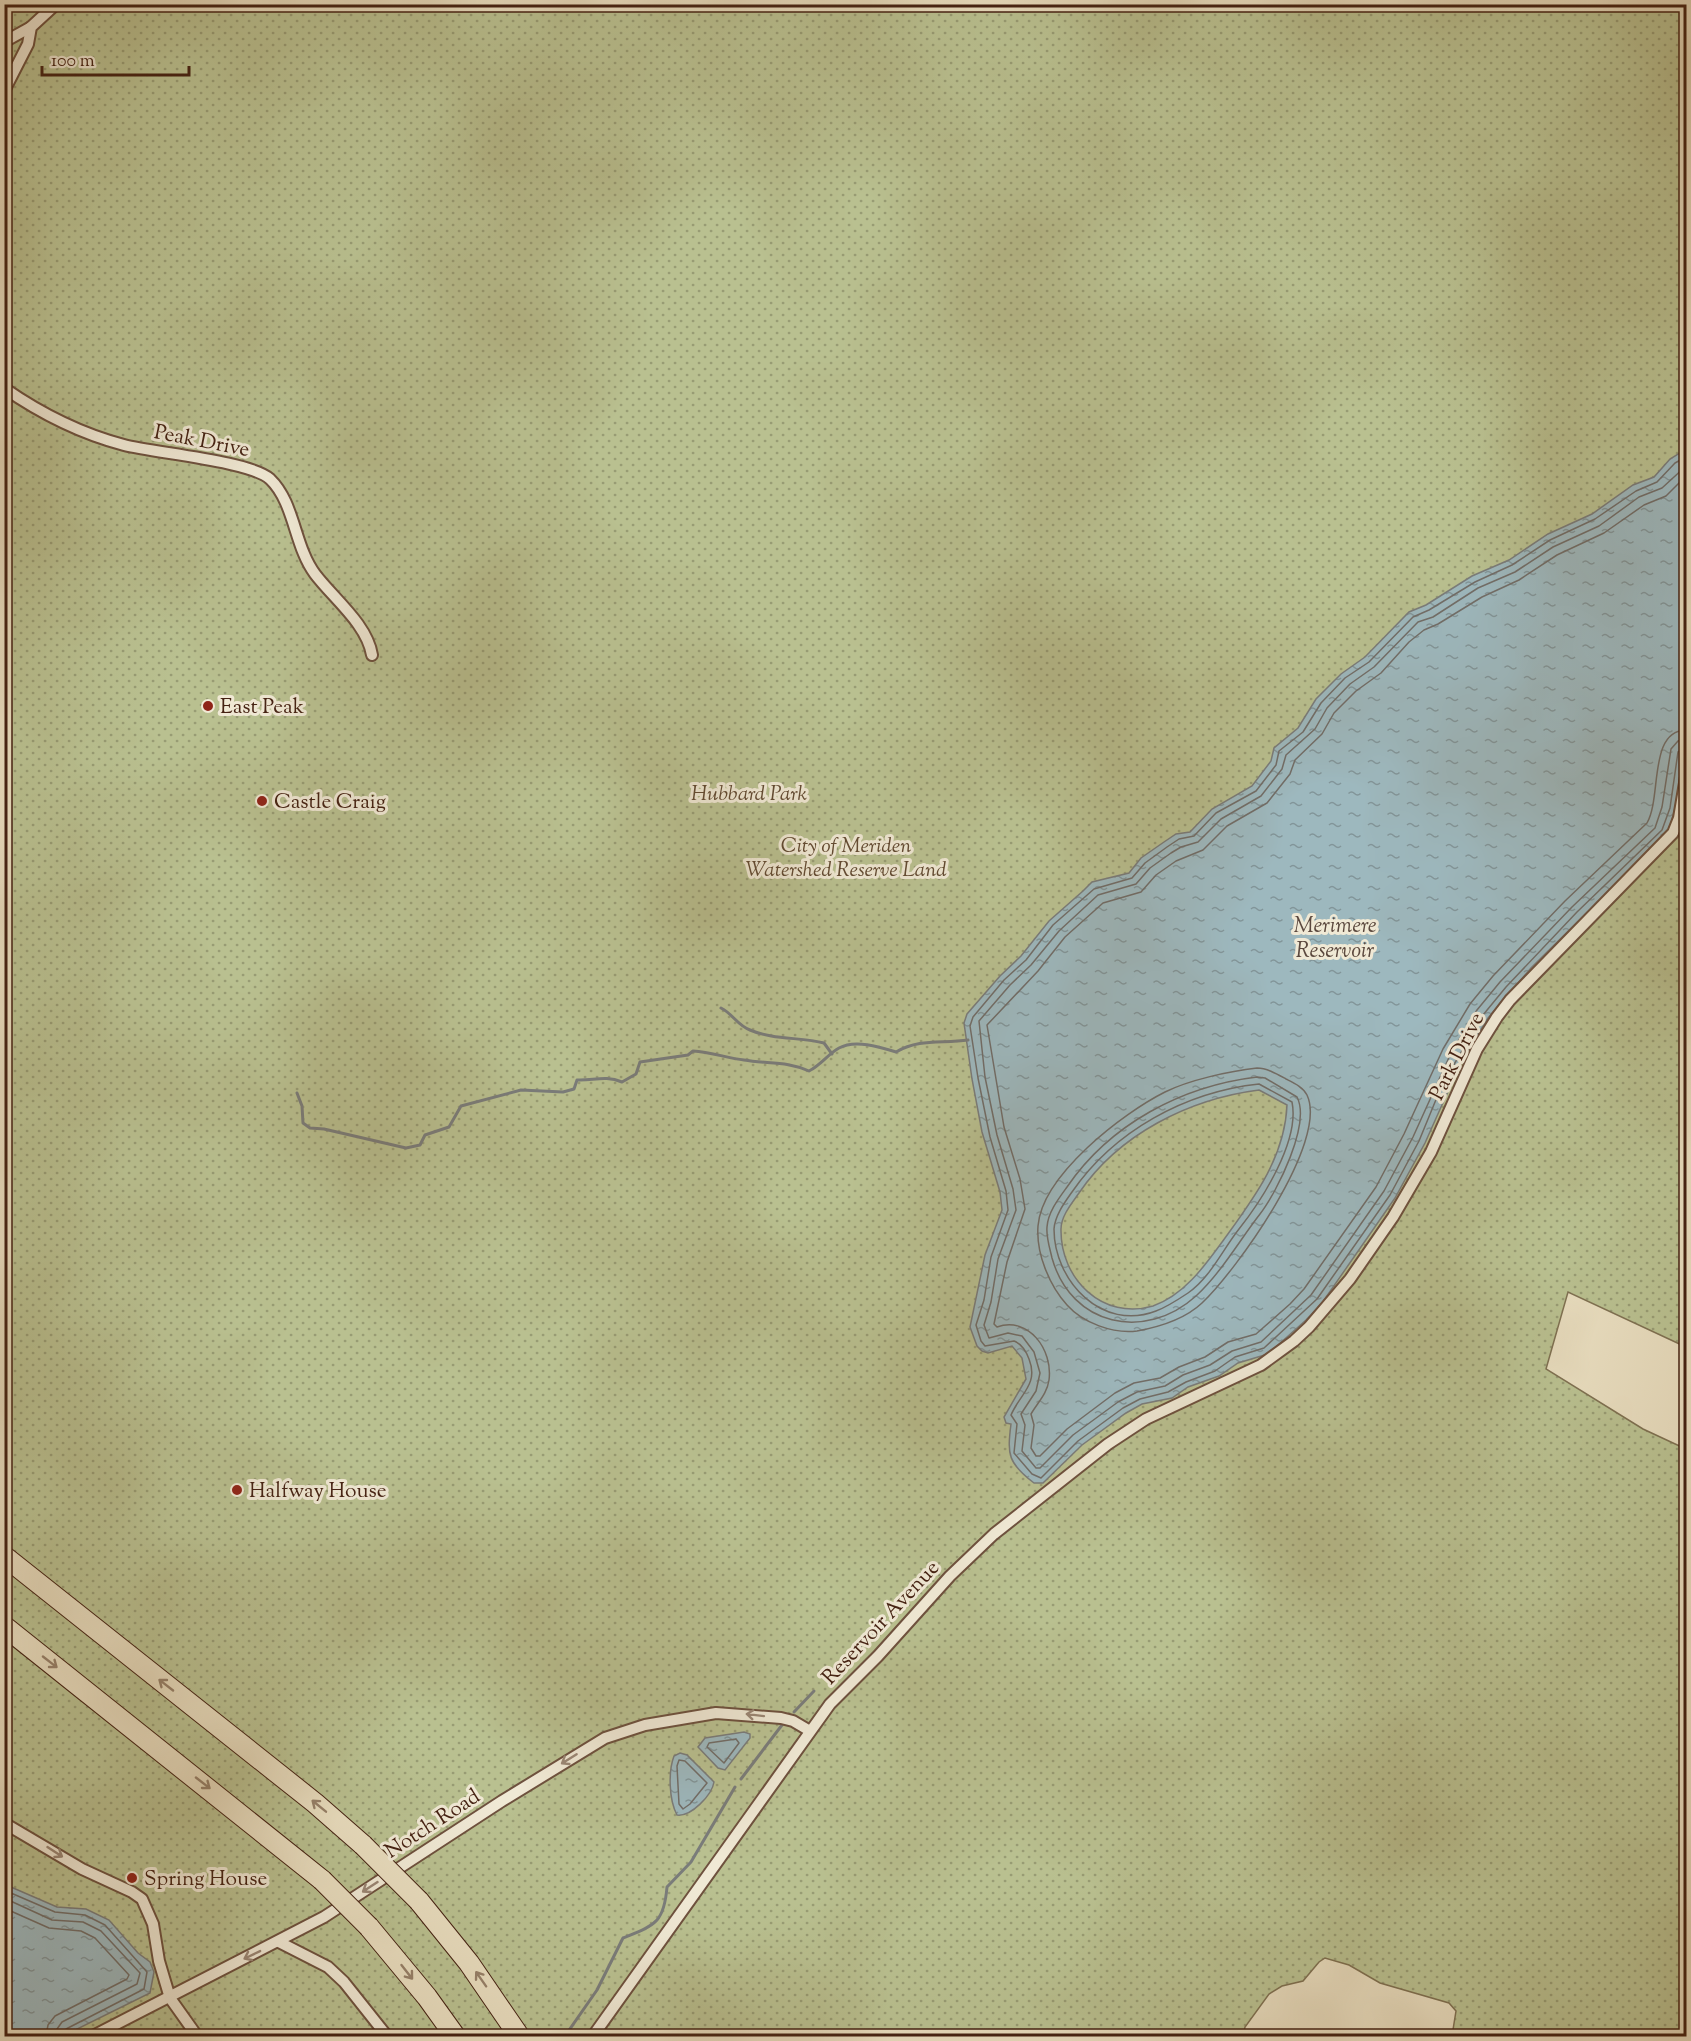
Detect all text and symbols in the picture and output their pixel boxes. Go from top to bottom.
scale bar [42,39,189,77]
text: 100 m [51,49,95,75]
street label: Peak Drive [151,418,252,466]
place label: East Peak [220,693,305,723]
marker: East Peak [201,699,215,713]
park label: Hubbard Park [691,780,807,810]
place label: Castle Craig [274,788,386,818]
marker: Castle Craig [255,794,269,808]
park label: City of Meriden Watershed Reserve Land [745,832,947,886]
water label: Merimere Reservoir [1293,911,1377,968]
street label: Park Drive [1423,1008,1493,1106]
place label: Halfway House [249,1477,387,1507]
marker: Halfway House [230,1483,244,1497]
street label: Reservoir Avenue [816,1554,947,1692]
one-way arrow [42,1656,58,1669]
one-way arrow [159,1679,175,1692]
one-way arrow [745,1709,765,1720]
one-way arrow [560,1752,577,1765]
one-way arrow [195,1776,211,1789]
street label: Notch Road [379,1783,487,1867]
one-way arrow [311,1800,327,1813]
one-way arrow [46,1847,63,1859]
place label: Spring House [144,1865,267,1895]
marker: Spring House [125,1871,139,1885]
one-way arrow [362,1881,378,1893]
one-way arrow [244,1950,262,1962]
one-way arrow [400,1963,413,1979]
one-way arrow [475,1971,487,1988]

